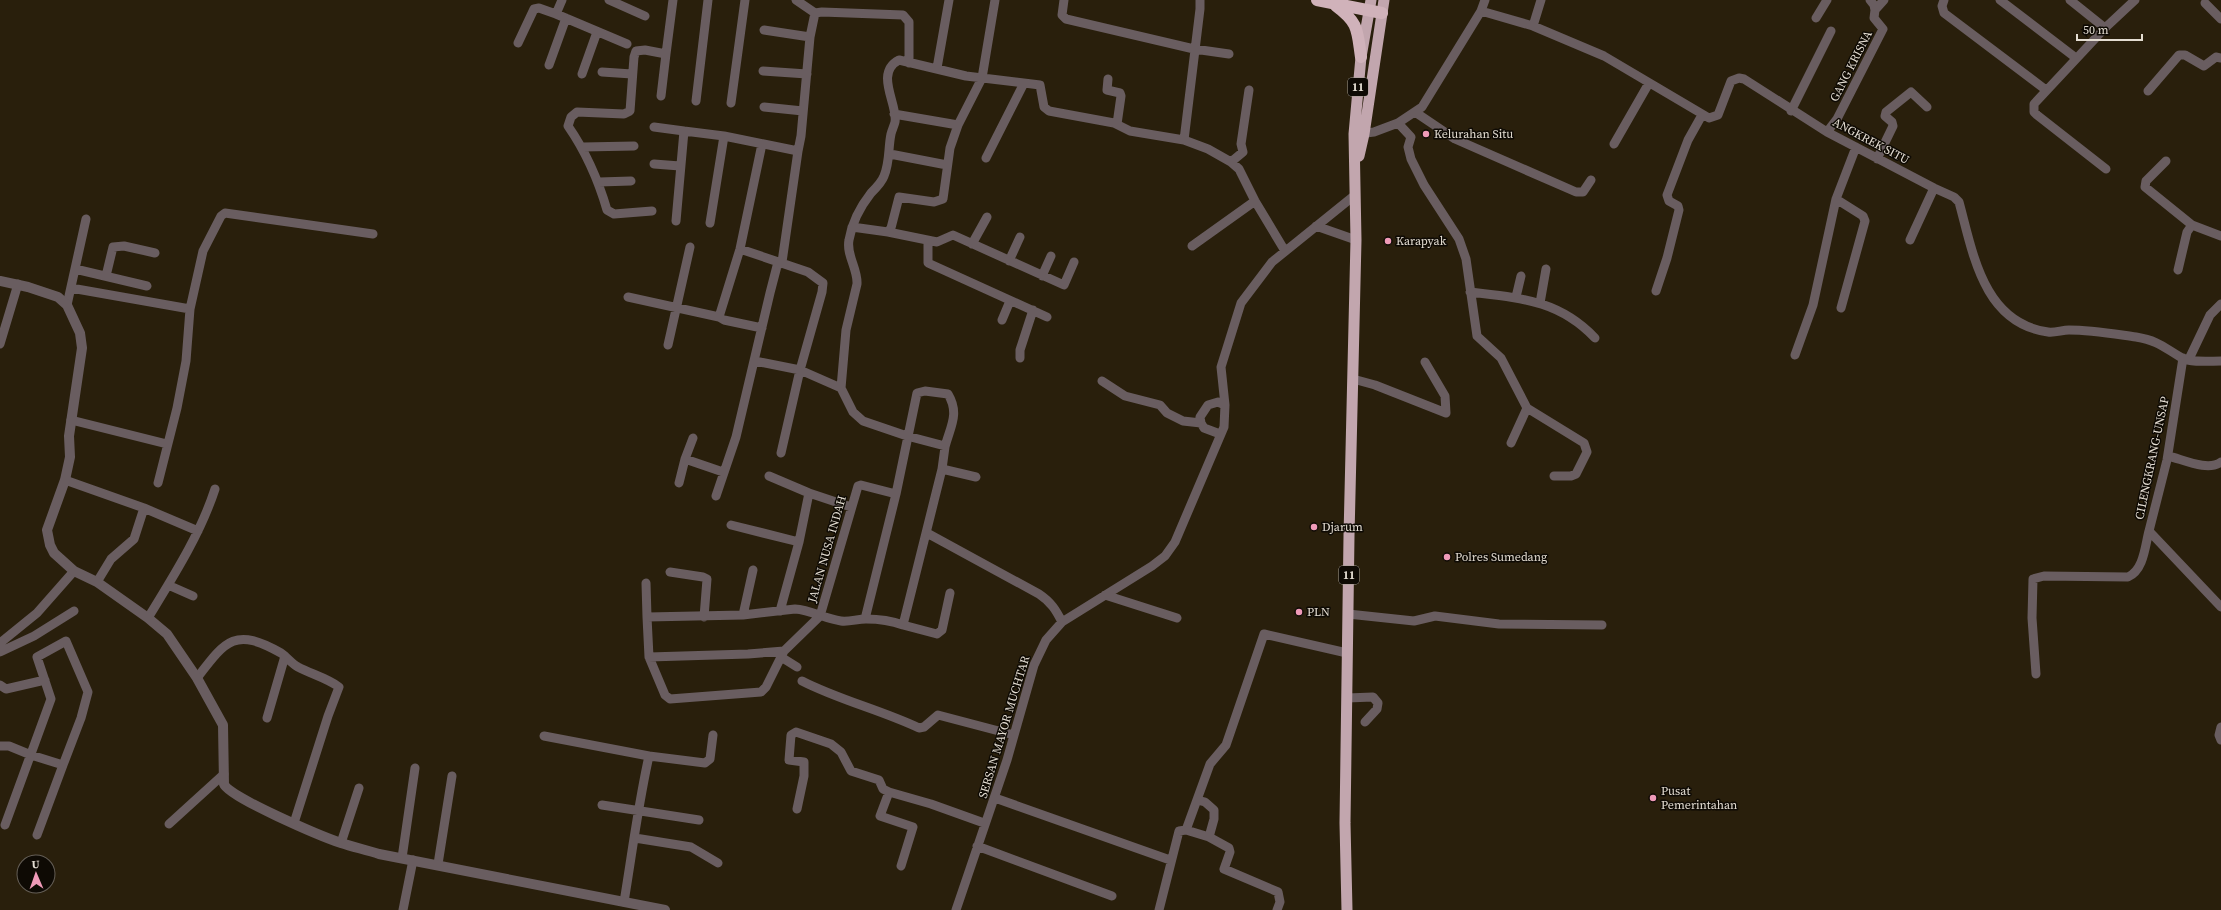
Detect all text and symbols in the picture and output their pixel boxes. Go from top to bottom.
scale bar [2077,16,2142,42]
text: 50 m [2083,22,2109,38]
street label: GANG KRISNA [1826,28,1876,104]
road number: 11 [1348,78,1368,96]
street label: ANGKREK SITU [1830,114,1912,168]
place label: Kelurahan Situ [1434,126,1513,142]
marker: Kelurahan Situ [1421,129,1431,139]
place label: Karapyak [1396,233,1447,249]
marker: Karapyak [1383,236,1393,246]
street label: CILENGKRANG-UNSAP [2131,395,2173,521]
street label: JALAN NUSA INDAH [804,494,850,605]
place label: Djarum [1322,519,1363,535]
marker: Djarum [1309,522,1319,532]
place label: Polres Sumedang [1455,549,1547,565]
marker: Polres Sumedang [1442,552,1452,562]
road number: 11 [1339,566,1359,584]
place label: PLN [1307,604,1330,620]
marker: PLN [1294,607,1304,617]
street label: SERSAN MAYOR MUCHTAR [975,654,1033,800]
place label: Pusat Pemerintahan [1661,783,1737,813]
marker: Pusat Pemerintahan [1648,793,1658,803]
north arrow [16,854,56,894]
text: U [31,857,40,872]

